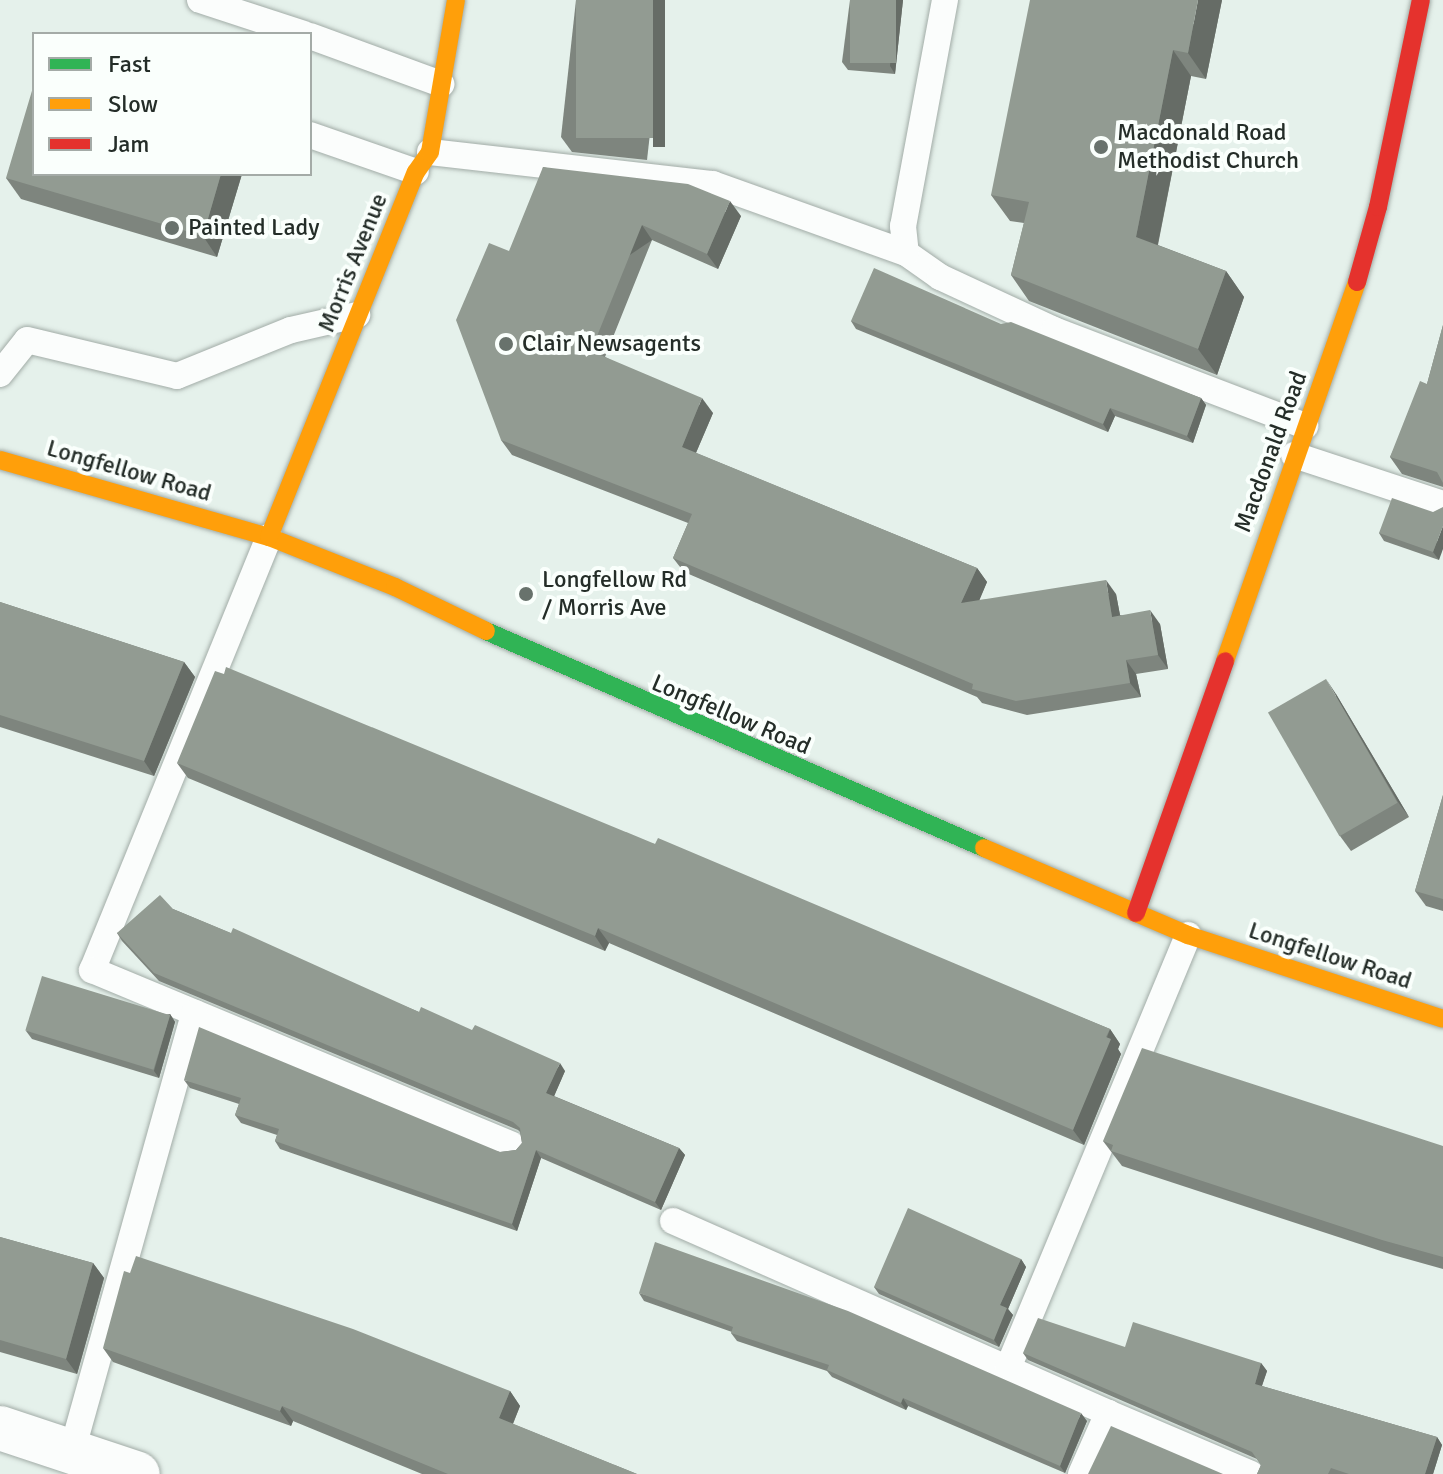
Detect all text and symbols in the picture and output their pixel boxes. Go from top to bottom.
legend [32,32,312,176]
text: Fast [108,49,151,79]
text: Slow [108,89,158,119]
place label: Macdonald Road Methodist Church [1117,119,1299,175]
text: Jam [108,129,149,159]
marker: Macdonald Road Methodist Church [1092,138,1110,156]
street label: Morris Avenue [312,189,394,337]
place label: Painted Lady [188,214,319,242]
marker: Painted Lady [163,219,181,237]
place label: Clair Newsagents [522,330,701,358]
marker: Clair Newsagents [497,335,515,353]
street label: Macdonald Road [1228,367,1314,537]
street label: Longfellow Road [43,434,215,508]
place label: Longfellow Rd / Morris Ave [542,566,687,622]
marker: Longfellow Rd / Morris Ave [517,585,535,603]
street label: Longfellow Road [647,669,815,761]
street label: Longfellow Road [1245,916,1415,996]

